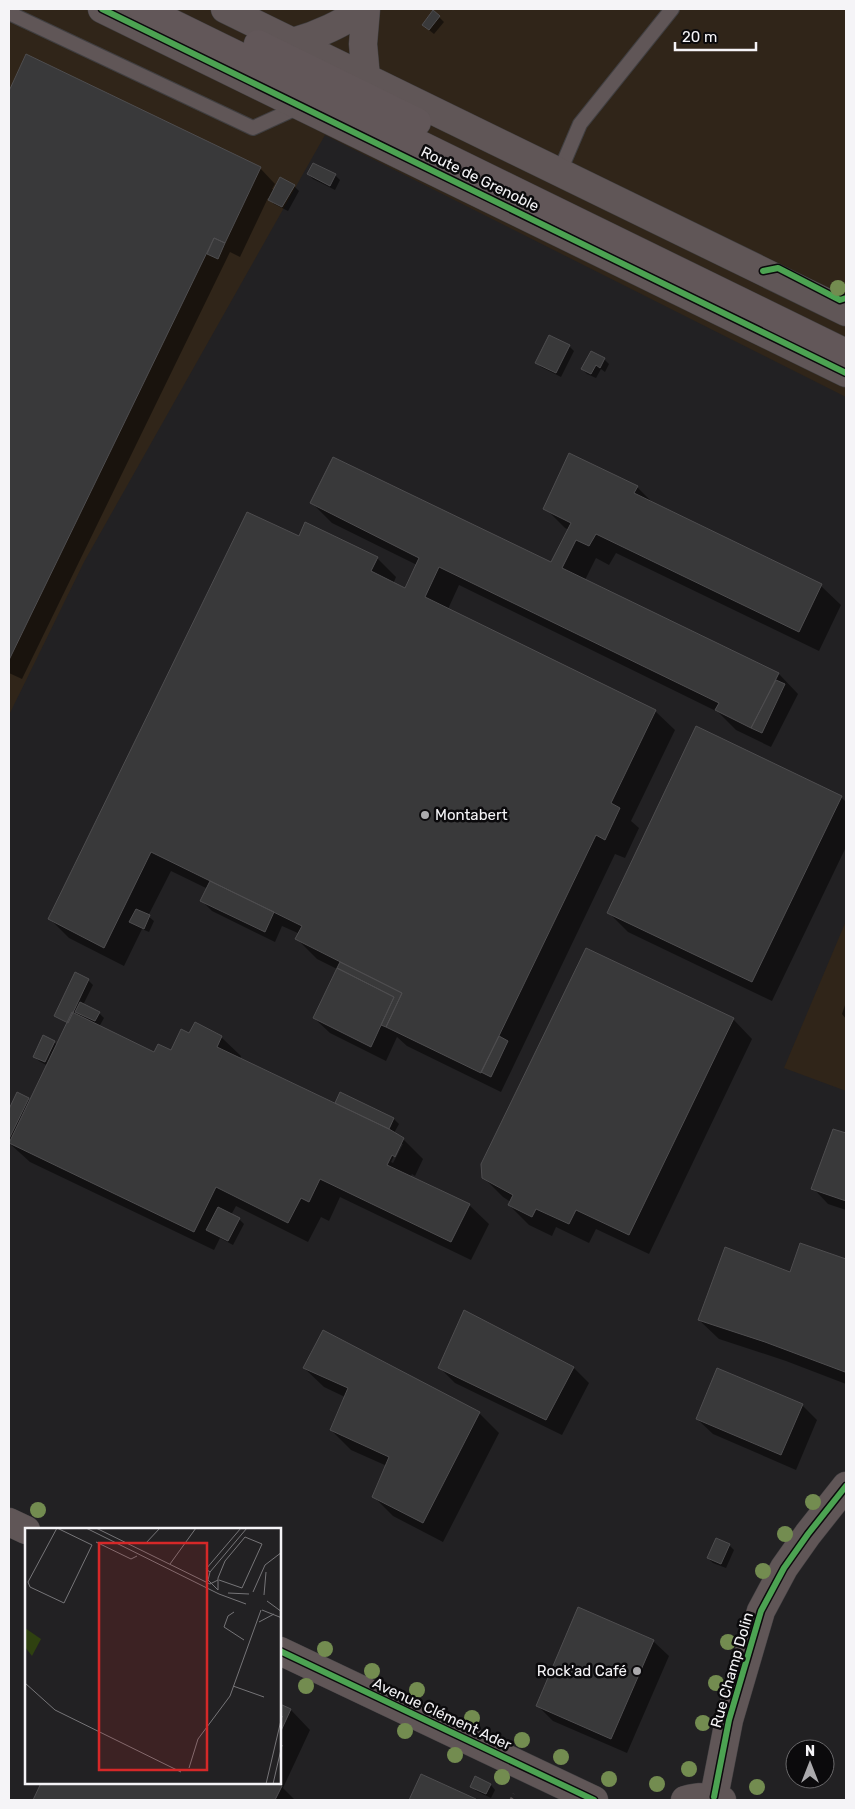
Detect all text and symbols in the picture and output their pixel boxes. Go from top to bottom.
scale bar [675,20,756,52]
text: 20 m [682,28,717,46]
street label: Route de Grenoble [418,143,542,215]
place label: Montabert [435,806,508,824]
marker: Montabert [419,809,431,821]
inset map [25,1528,281,1784]
street label: Rue Champ Dolin [707,1610,757,1730]
place label: Rock'ad Café [537,1662,627,1680]
marker: Rock'ad Café [631,1665,643,1677]
street label: Avenue Clément Ader [370,1674,515,1754]
north arrow [785,1739,835,1789]
text: N [805,1743,815,1760]

